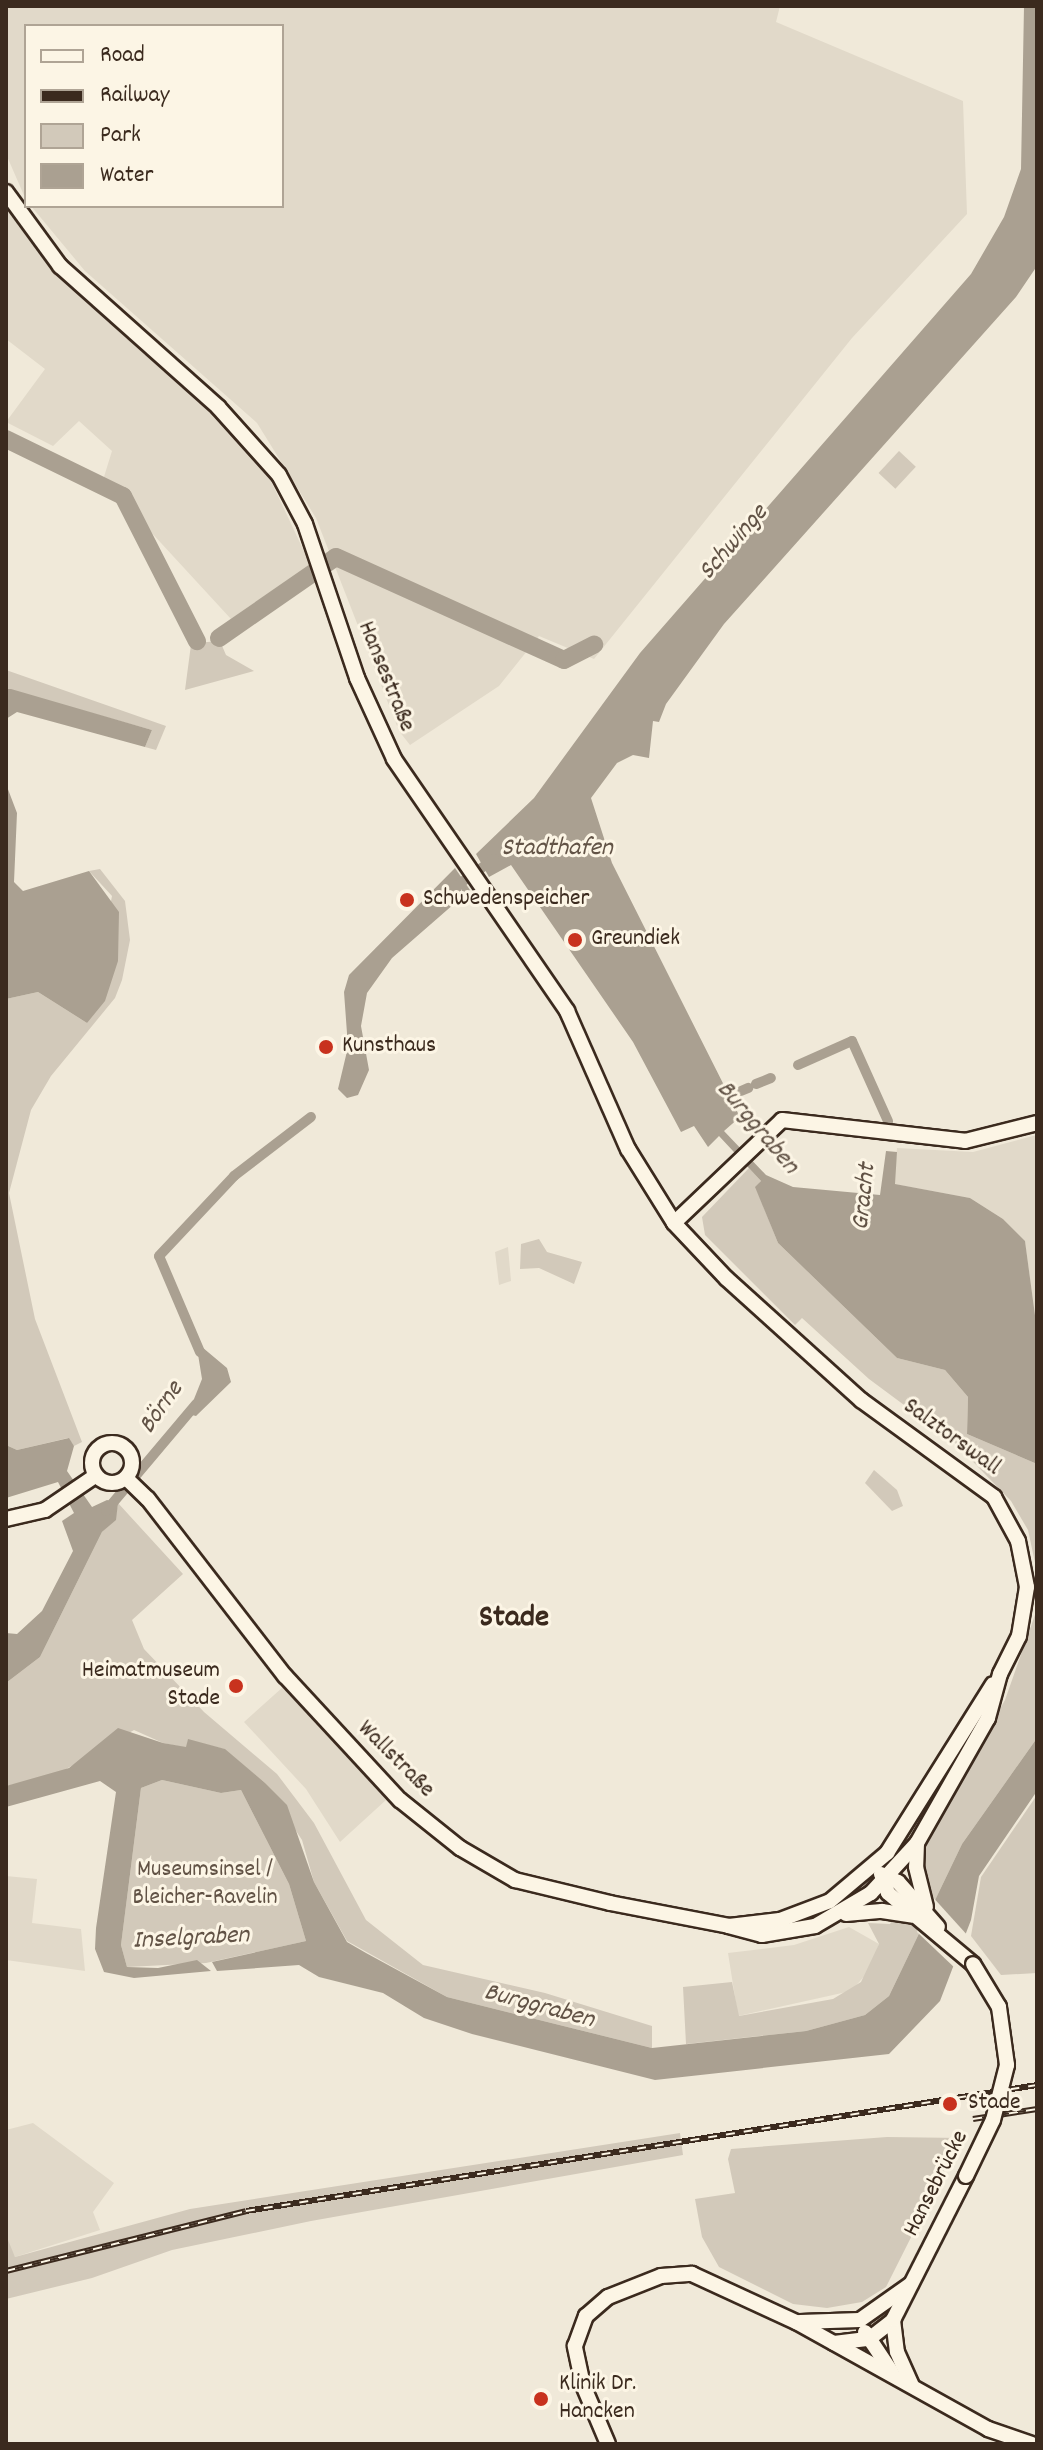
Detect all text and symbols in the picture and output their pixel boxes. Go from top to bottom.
legend [24,24,284,208]
text: Road [100,39,145,73]
text: Railway [100,79,169,113]
text: Park [100,119,141,153]
text: Water [100,159,153,193]
water label: Schwinge [693,499,775,587]
street label: Hansestraße [350,618,420,736]
water label: Stadthafen [501,833,613,865]
place label: Schwedenspeicher [423,886,589,914]
marker: Schwedenspeicher [398,891,416,909]
place label: Greundiek [591,926,680,954]
marker: Greundiek [566,931,584,949]
place label: Kunsthaus [342,1033,436,1061]
marker: Kunsthaus [317,1038,335,1056]
water label: Burggraben [709,1075,805,1181]
water label: Gracht [846,1162,884,1232]
water label: Börne [133,1376,191,1440]
street label: Salztorswall [897,1393,1005,1483]
district label: Stade [479,1600,549,1638]
place label: Heimatmuseum Stade [82,1658,220,1714]
marker: Heimatmuseum Stade [227,1677,245,1695]
street label: Wallstraße [350,1715,440,1805]
park label: Museumsinsel / Bleicher-Ravelin [132,1857,278,1913]
water label: Inselgraben [132,1920,250,1958]
water label: Burggraben [481,1977,597,2037]
place label: Stade [968,2090,1021,2118]
marker: Stade [939,2093,961,2115]
street label: Hansebrücke [898,2126,976,2242]
place label: Klinik Dr. Hancken [559,2371,636,2427]
marker: Klinik Dr. Hancken [530,2388,552,2410]

